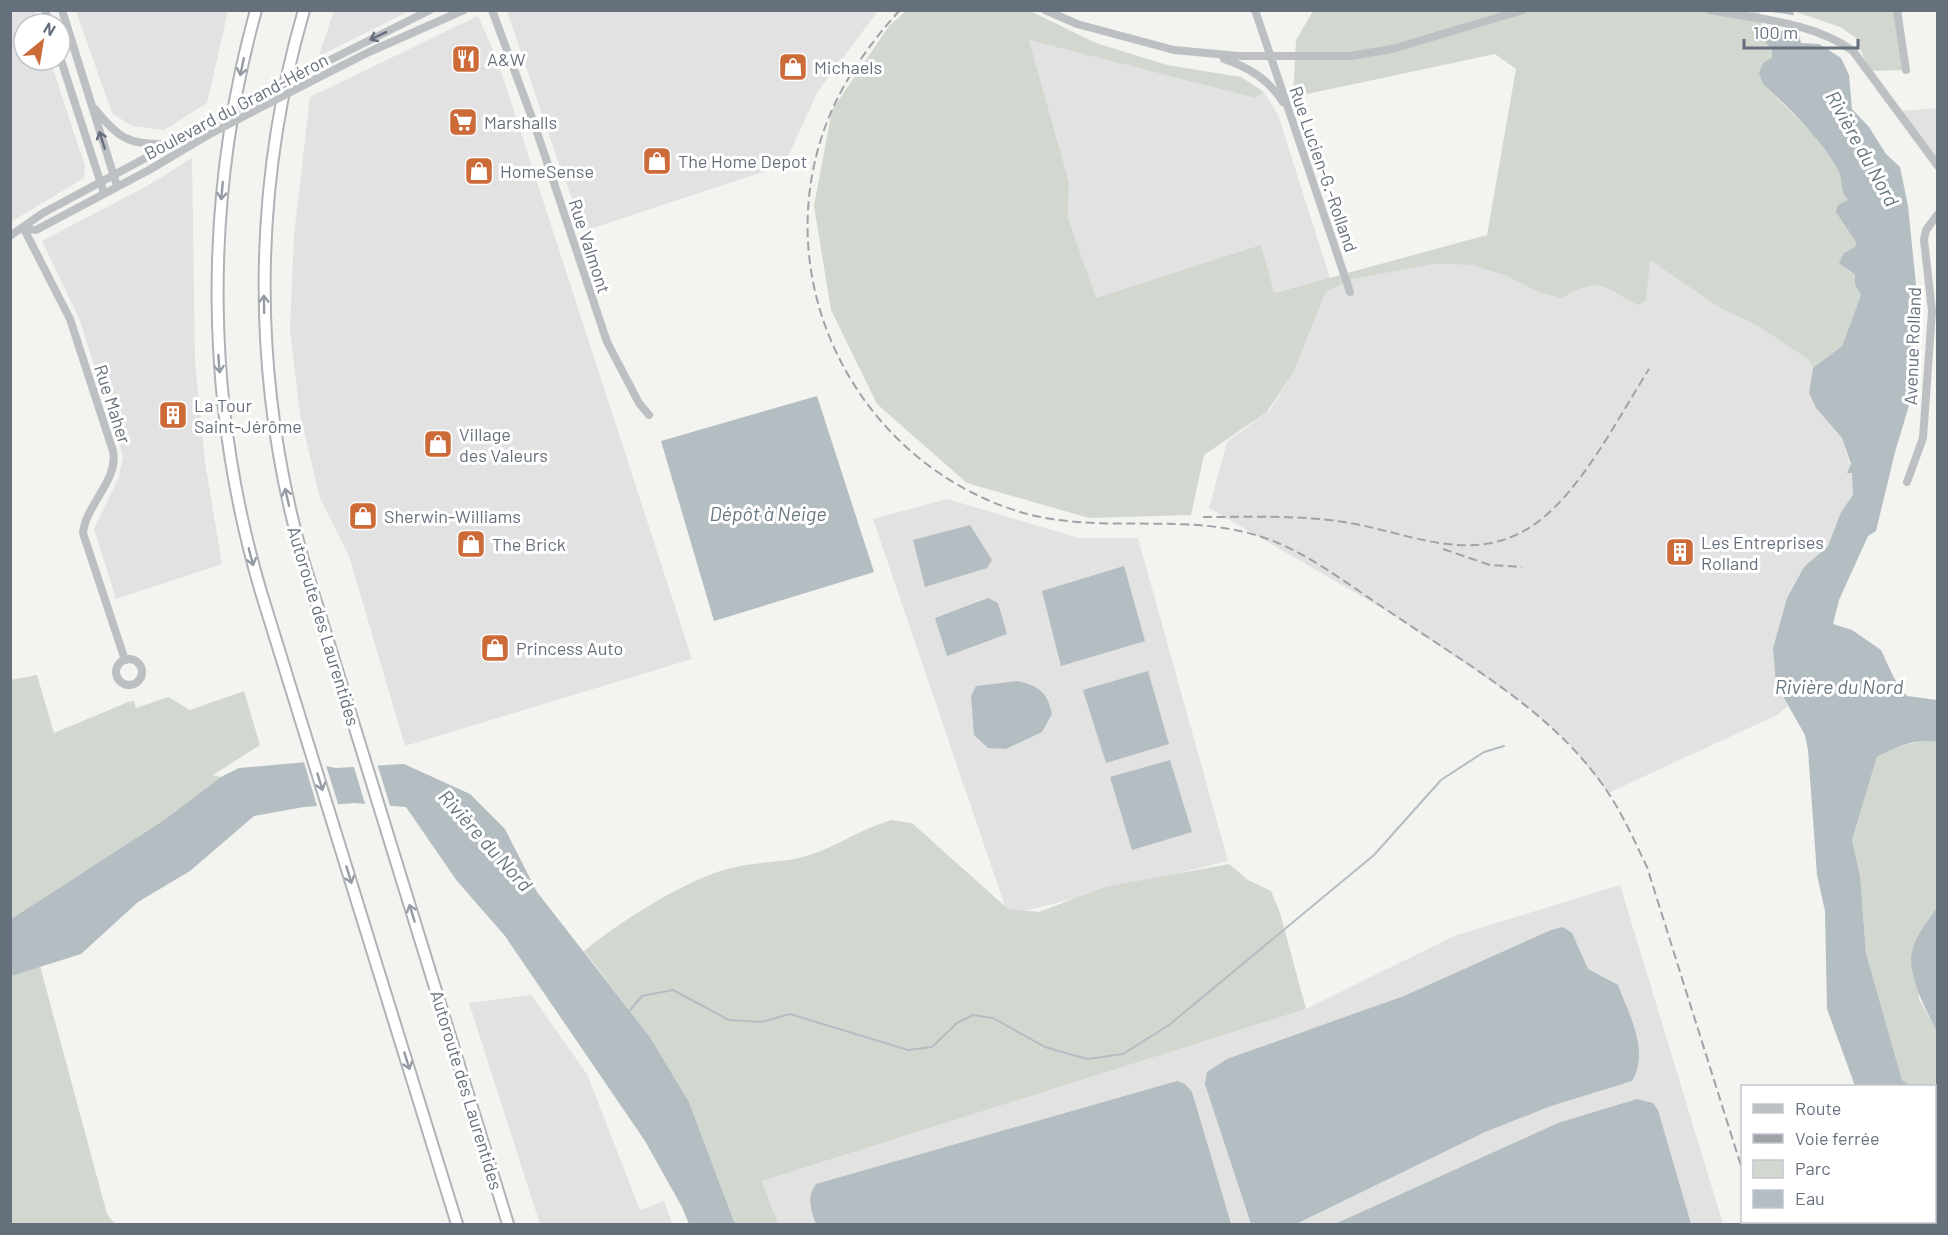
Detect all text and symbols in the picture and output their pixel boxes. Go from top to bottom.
north arrow [12,12,72,72]
scale bar [1744,12,1858,50]
text: N [40,18,59,39]
text: 100 m [1753,21,1798,43]
one-way arrow [369,30,387,42]
restaurant icon: A&W [450,43,482,75]
street label: Boulevard du Grand-Héron [140,48,332,164]
place label: A&W [487,48,526,70]
shop icon: Michaels [777,51,809,83]
place label: Michaels [814,56,882,78]
one-way arrow [235,58,247,77]
street label: Rue Lucien-G.-Rolland [1285,83,1363,255]
water label: Rivière du Nord [1821,86,1905,210]
supermarket icon: Marshalls [447,106,479,138]
place label: Marshalls [484,111,557,133]
one-way arrow [96,131,107,150]
shop icon: The Home Depot [641,145,673,177]
place label: The Home Depot [678,150,807,172]
shop icon: HomeSense [463,155,495,187]
place label: HomeSense [500,160,594,182]
one-way arrow [216,180,227,200]
street label: Rue Valmont [564,196,616,296]
street label: Avenue Rolland [1899,286,1925,406]
one-way arrow [258,294,270,314]
one-way arrow [214,354,225,374]
street label: Rue Maher [90,362,136,447]
place label: La Tour Saint-Jérôme [194,394,302,437]
building icon: La Tour Saint-Jérôme [157,399,189,431]
place label: Village des Valeurs [459,423,548,466]
shop icon: Village des Valeurs [422,428,454,460]
one-way arrow [281,488,292,507]
shop icon: Sherwin-Williams [347,500,379,532]
water label: Dépôt à Neige [709,501,827,525]
place label: Sherwin-Williams [384,505,521,527]
street label: Autoroute des Laurentides [283,524,365,728]
shop icon: The Brick [455,528,487,560]
place label: Les Entreprises Rolland [1701,531,1824,574]
place label: The Brick [492,533,566,555]
building icon: Les Entreprises Rolland [1664,536,1696,568]
one-way arrow [246,547,258,566]
shop icon: Princess Auto [479,632,511,664]
place label: Princess Auto [516,637,623,659]
water label: Rivière du Nord [1775,674,1904,698]
one-way arrow [315,772,326,791]
water label: Rivière du Nord [434,784,538,896]
one-way arrow [344,865,355,884]
one-way arrow [406,904,417,923]
street label: Autoroute des Laurentides [426,988,508,1192]
one-way arrow [402,1051,413,1070]
legend [1741,1085,1936,1223]
text: Route [1795,1097,1841,1119]
text: Voie ferrée [1795,1127,1880,1149]
text: Parc [1795,1157,1831,1179]
text: Eau [1795,1187,1825,1209]

